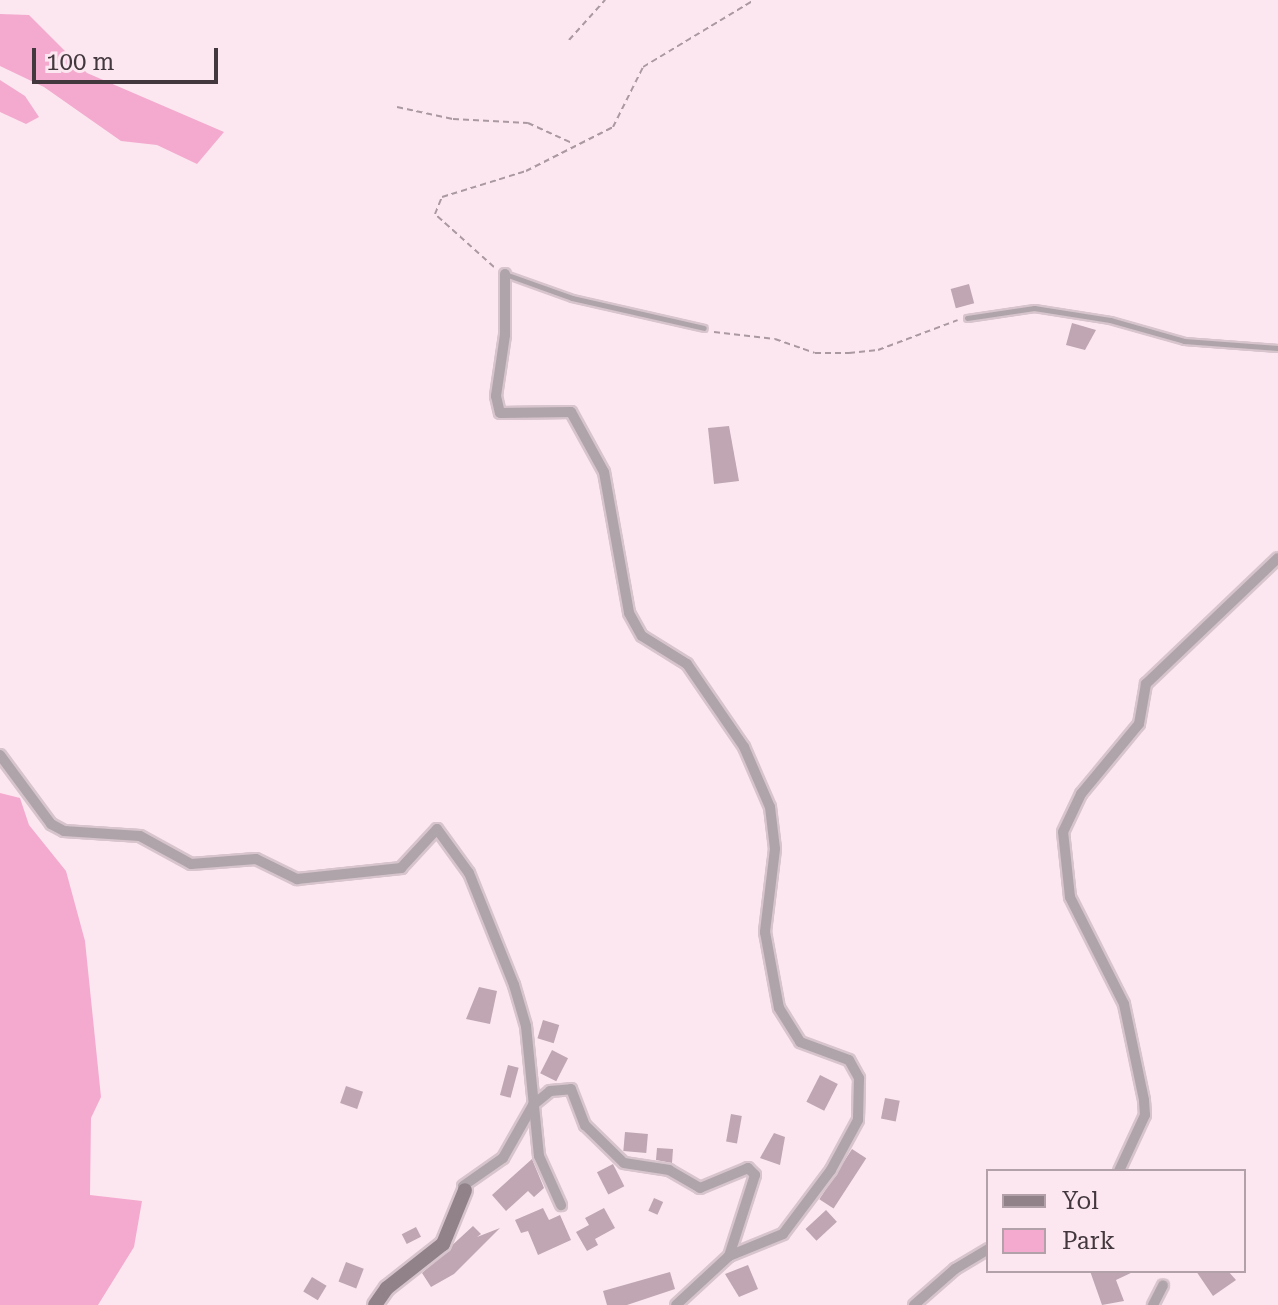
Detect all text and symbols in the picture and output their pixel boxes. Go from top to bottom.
scale bar [36,32,222,82]
text: 100 m [46,48,114,76]
legend [986,1169,1246,1273]
text: Yol [1062,1187,1099,1215]
text: Park [1062,1227,1115,1255]

